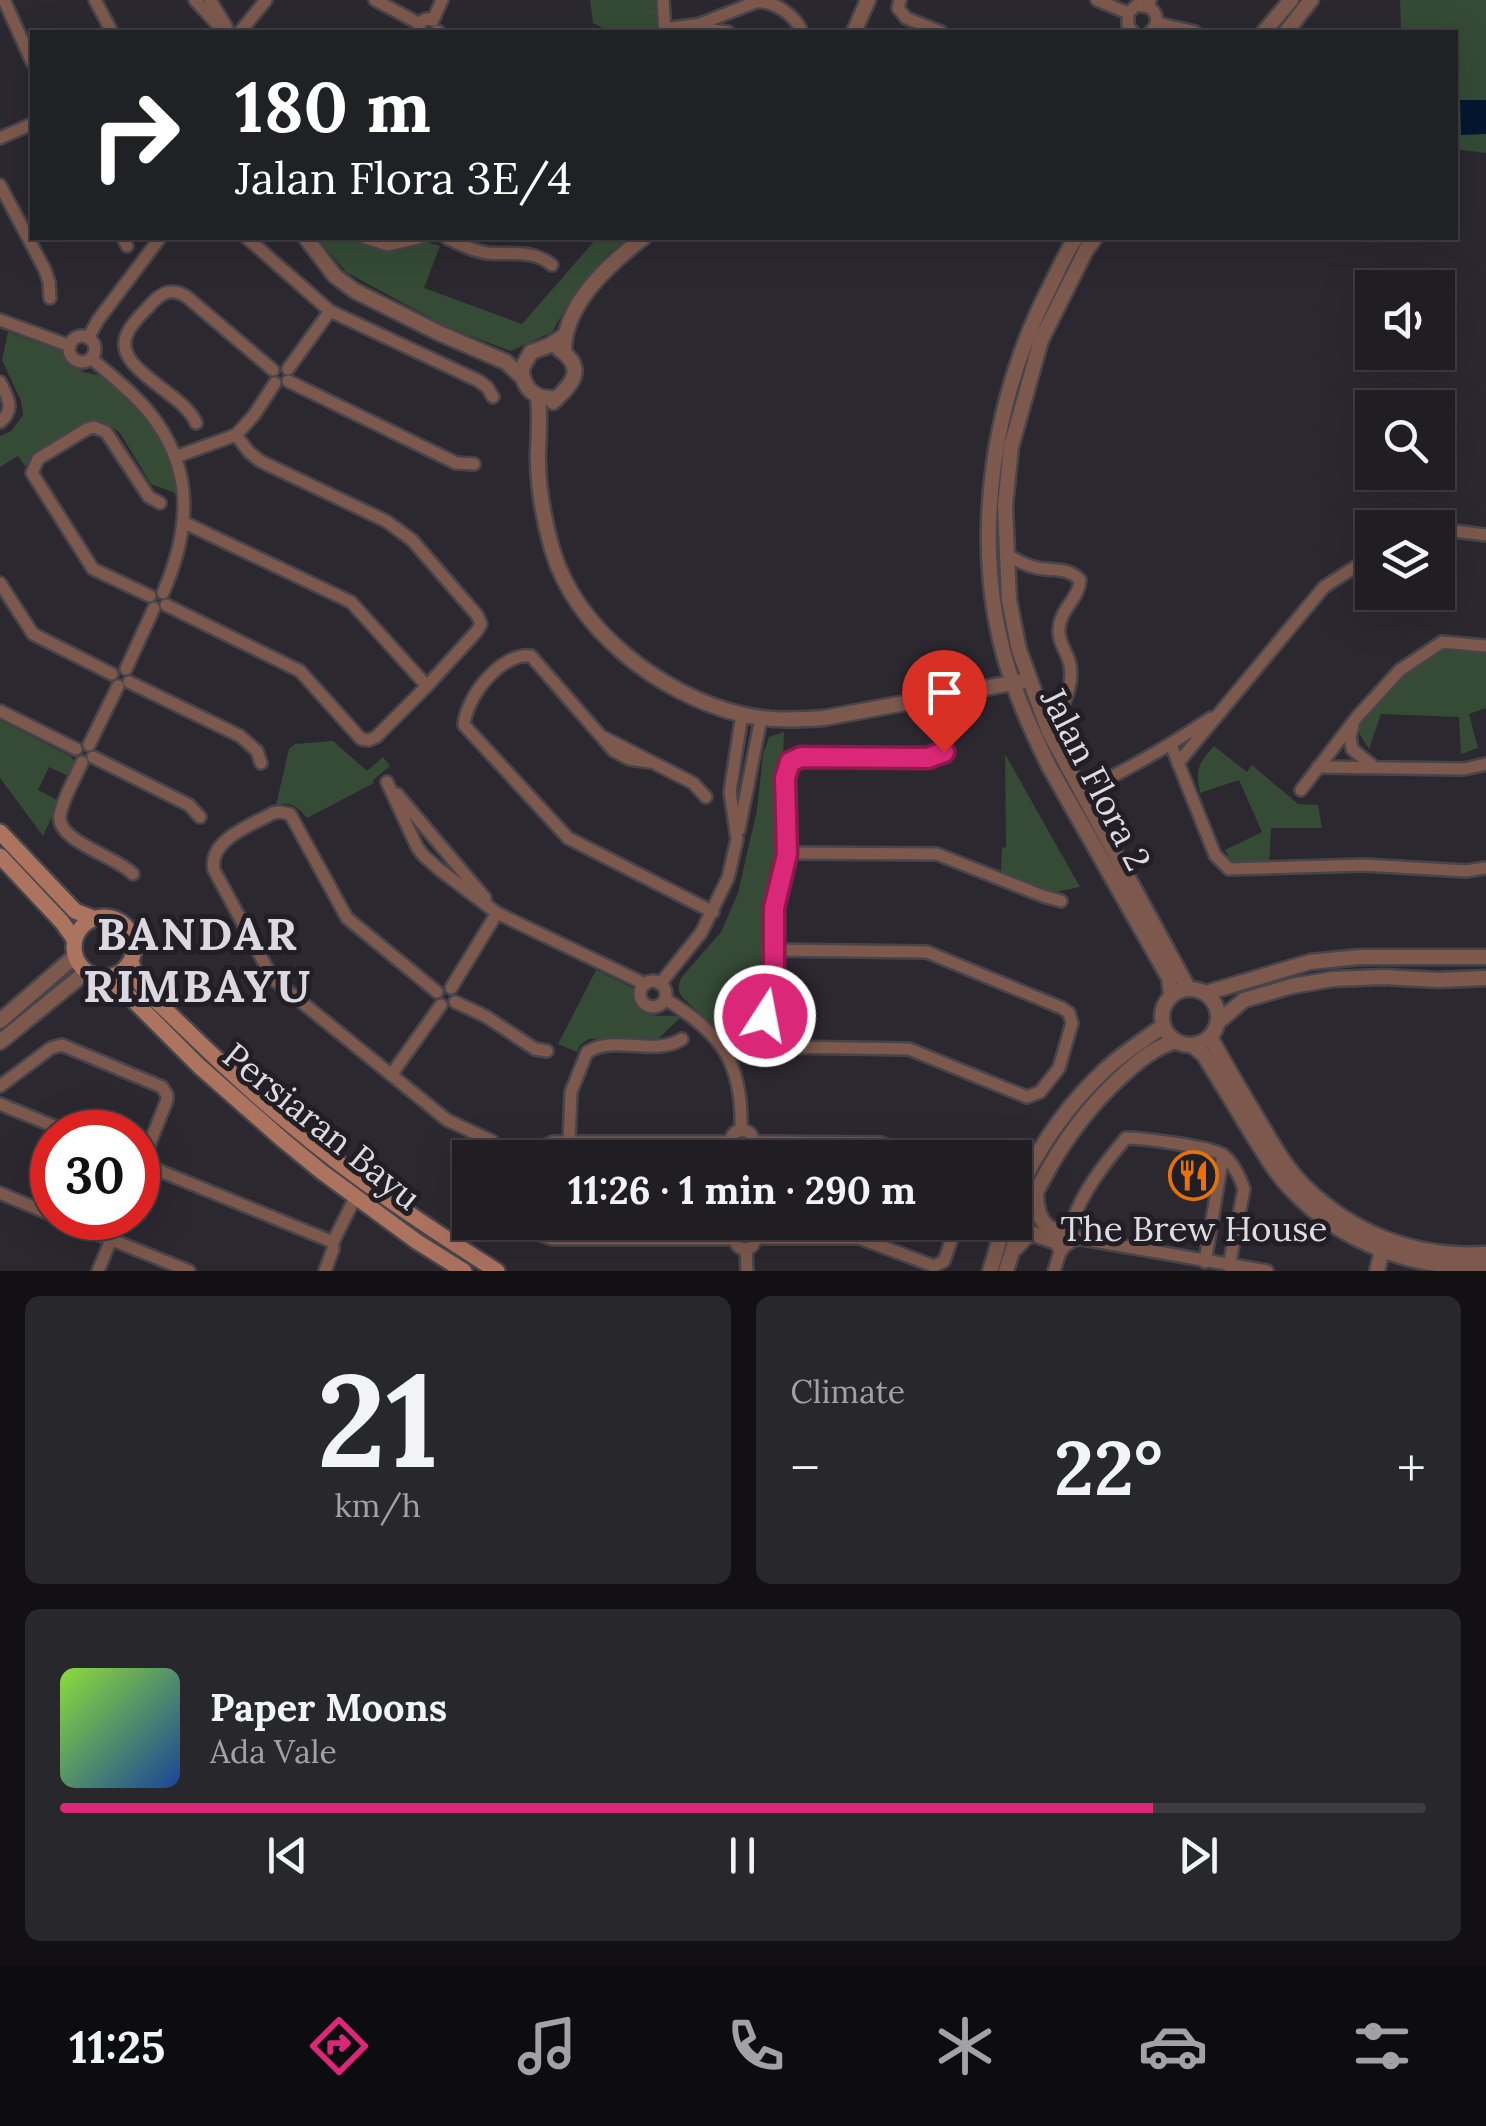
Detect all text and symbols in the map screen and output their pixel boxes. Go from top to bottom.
text: 180 m [235,62,431,151]
icon: right [70,70,200,200]
text: Jalan Flora 3E/4 [235,149,572,206]
map controls [1355,270,1455,610]
button: sound [1355,270,1455,370]
button: search [1355,390,1455,490]
button: layers [1355,510,1455,610]
pin [902,650,987,753]
icon: arrive [917,665,972,720]
street label: Jalan Flora 2 [1030,679,1161,878]
district label: BANDAR RIMBAYU [83,905,313,1014]
position arrow [713,964,817,1068]
street label: Persiaran Bayu [214,1033,430,1219]
speed limit sign: 30 [30,1110,160,1240]
restaurant icon: The Brew House [1168,1150,1220,1202]
text: 11:26 · 1 min · 290 m [568,1166,916,1214]
place label: The Brew House [1060,1206,1328,1251]
text: 21 [317,1336,439,1503]
text: Climate [791,1371,905,1412]
text: 22° [1054,1420,1163,1516]
text: − [791,1433,820,1503]
text: + [1397,1433,1426,1503]
text: km/h [335,1485,421,1526]
text: Paper Moons [210,1683,447,1731]
text: Ada Vale [210,1731,337,1772]
icon: previous [260,1828,315,1883]
icon: pause [715,1828,770,1883]
icon: next [1171,1828,1226,1883]
icon: directions [304,2011,374,2081]
icon: music [512,2011,582,2081]
icon: phone [721,2011,791,2081]
icon: climate [930,2011,1000,2081]
icon: car [1138,2011,1208,2081]
icon: filters [1347,2011,1417,2081]
text: 11:25 [69,2018,165,2075]

